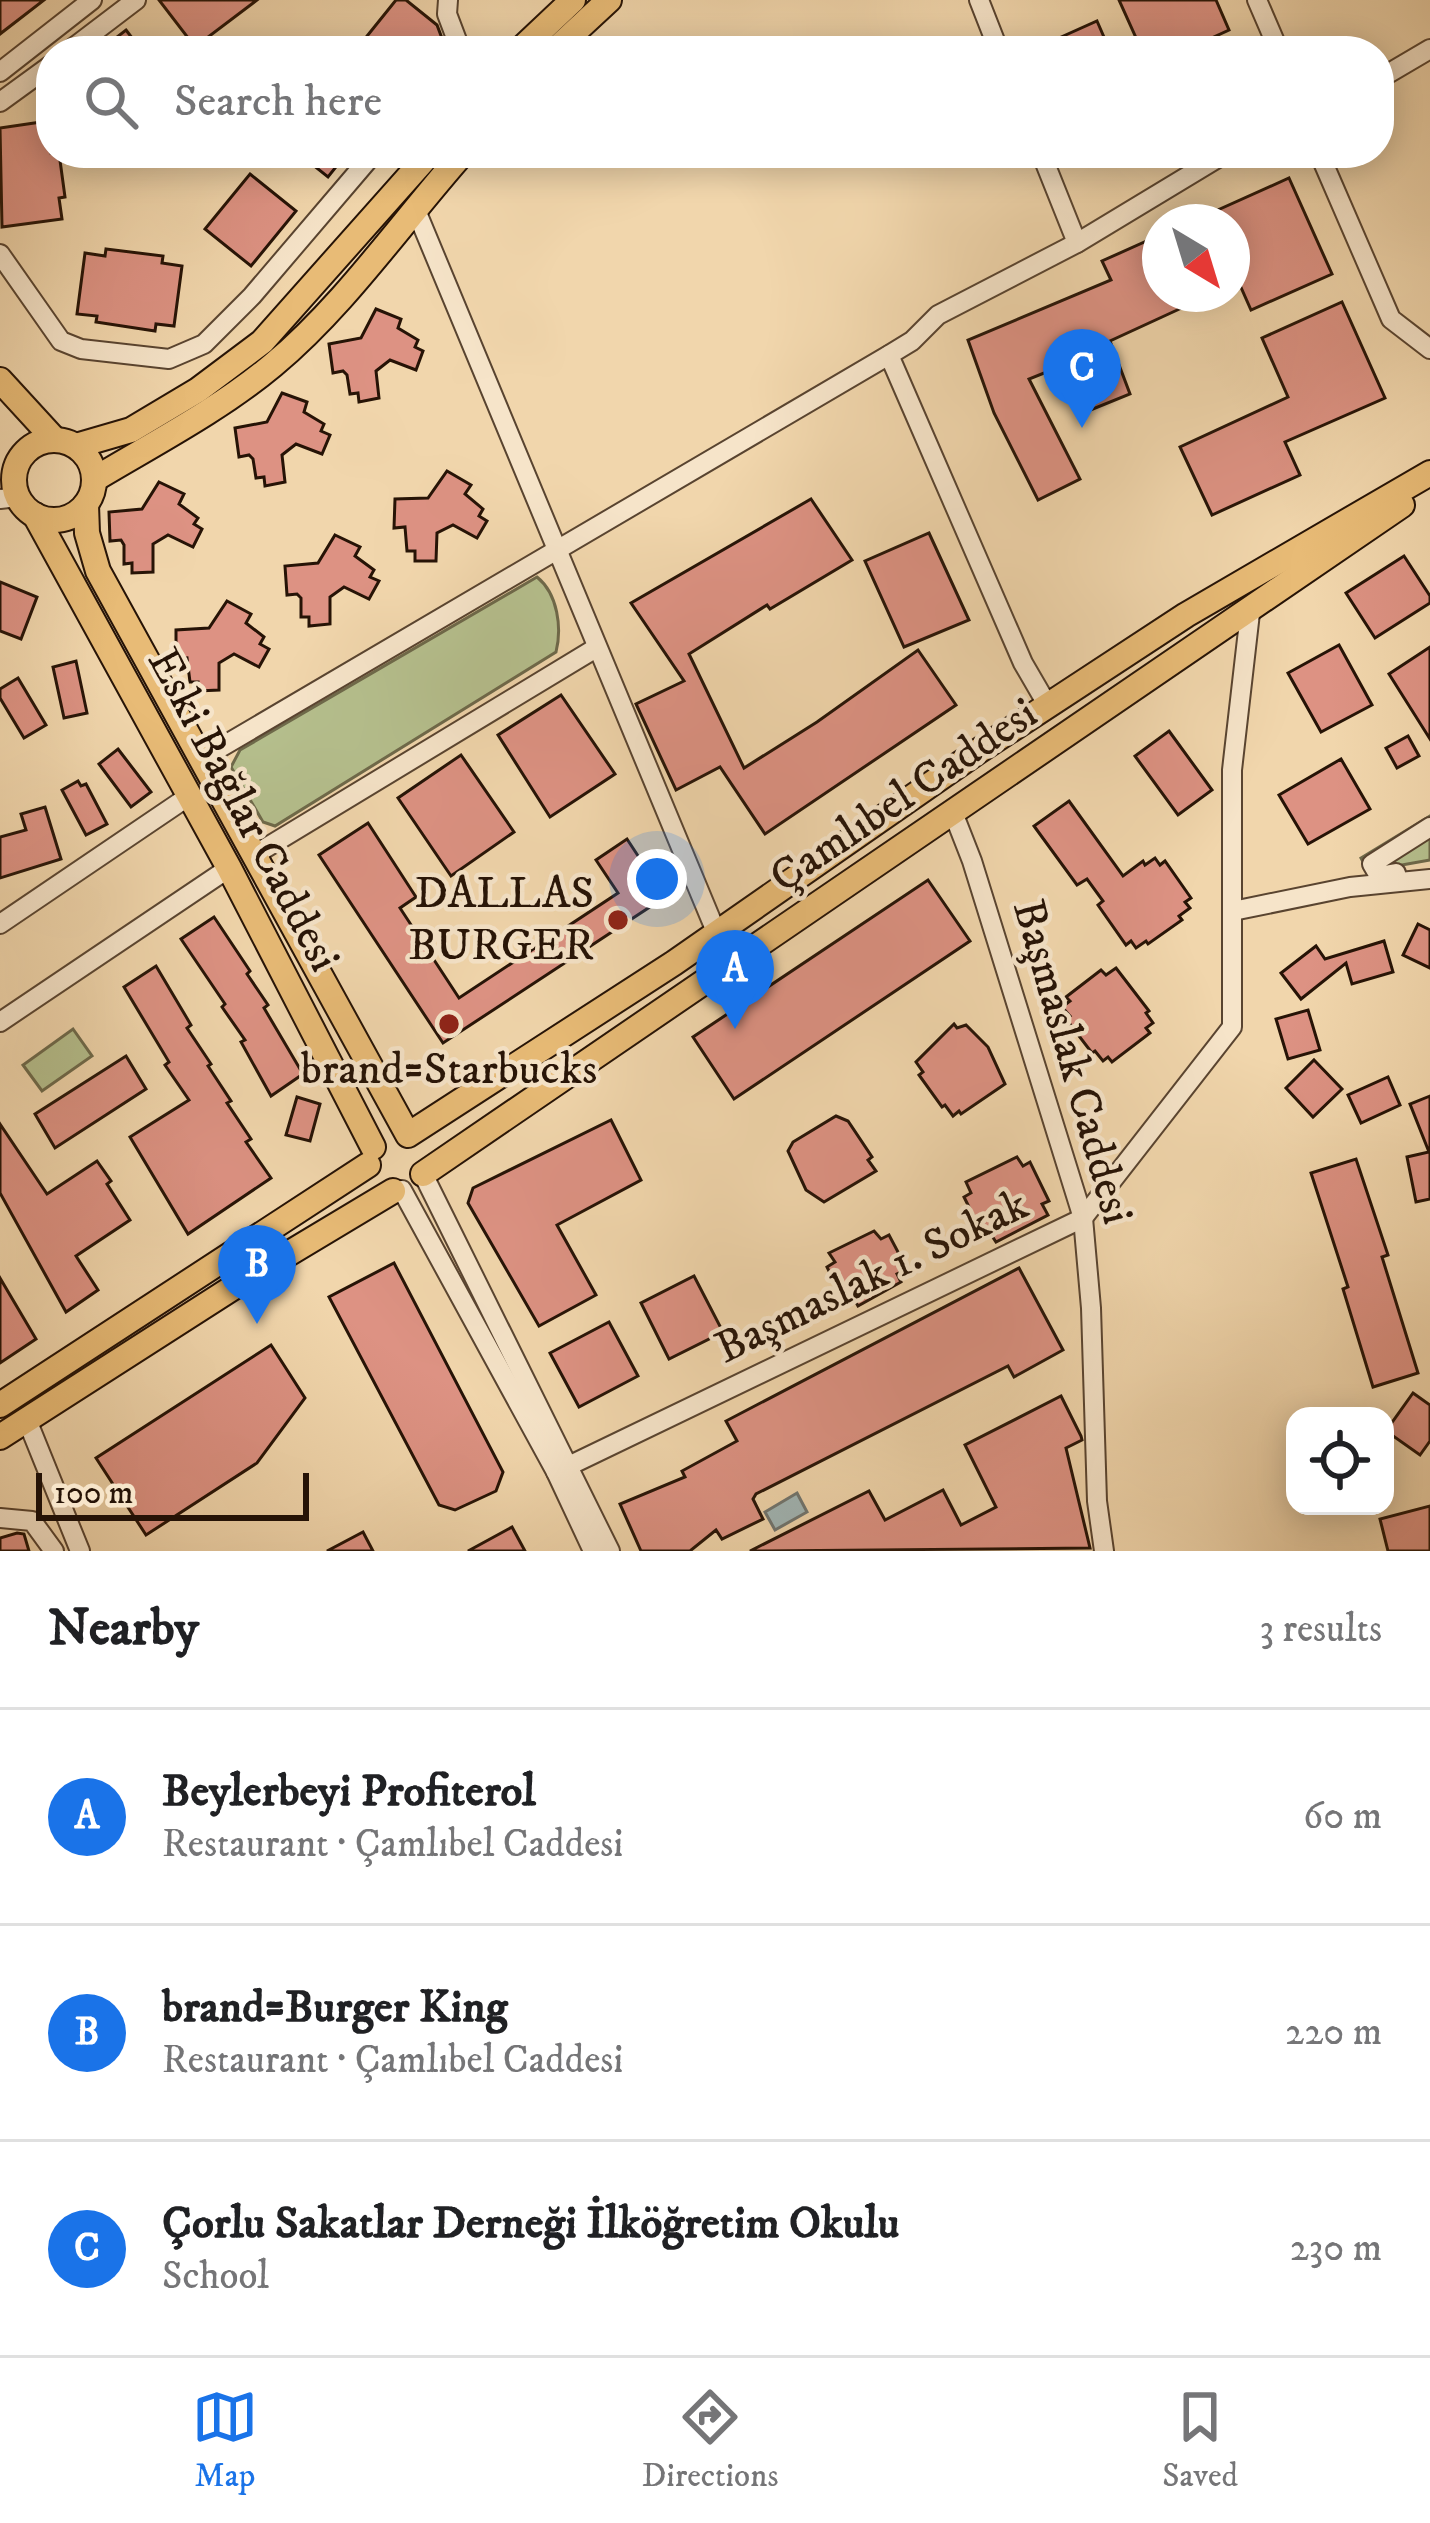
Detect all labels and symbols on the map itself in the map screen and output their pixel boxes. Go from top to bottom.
north arrow [1142,204,1250,312]
pin: C [1043,329,1121,428]
street label: Eski Bağlar Caddesi [134,639,352,981]
street label: Çamlıbel Caddesi [760,686,1048,906]
your location [627,849,687,909]
place label: DALLAS BURGER [408,866,594,974]
street label: Başmaslak Caddesi [999,894,1145,1230]
marker: DALLAS BURGER [605,907,631,933]
pin: A [696,930,774,1029]
marker: brand=Starbucks [436,1011,462,1037]
place label: brand=Starbucks [301,1042,597,1098]
street label: Başmaslak 1. Sokak [706,1177,1038,1377]
pin: B [218,1225,296,1324]
scale bar [36,1467,309,1520]

